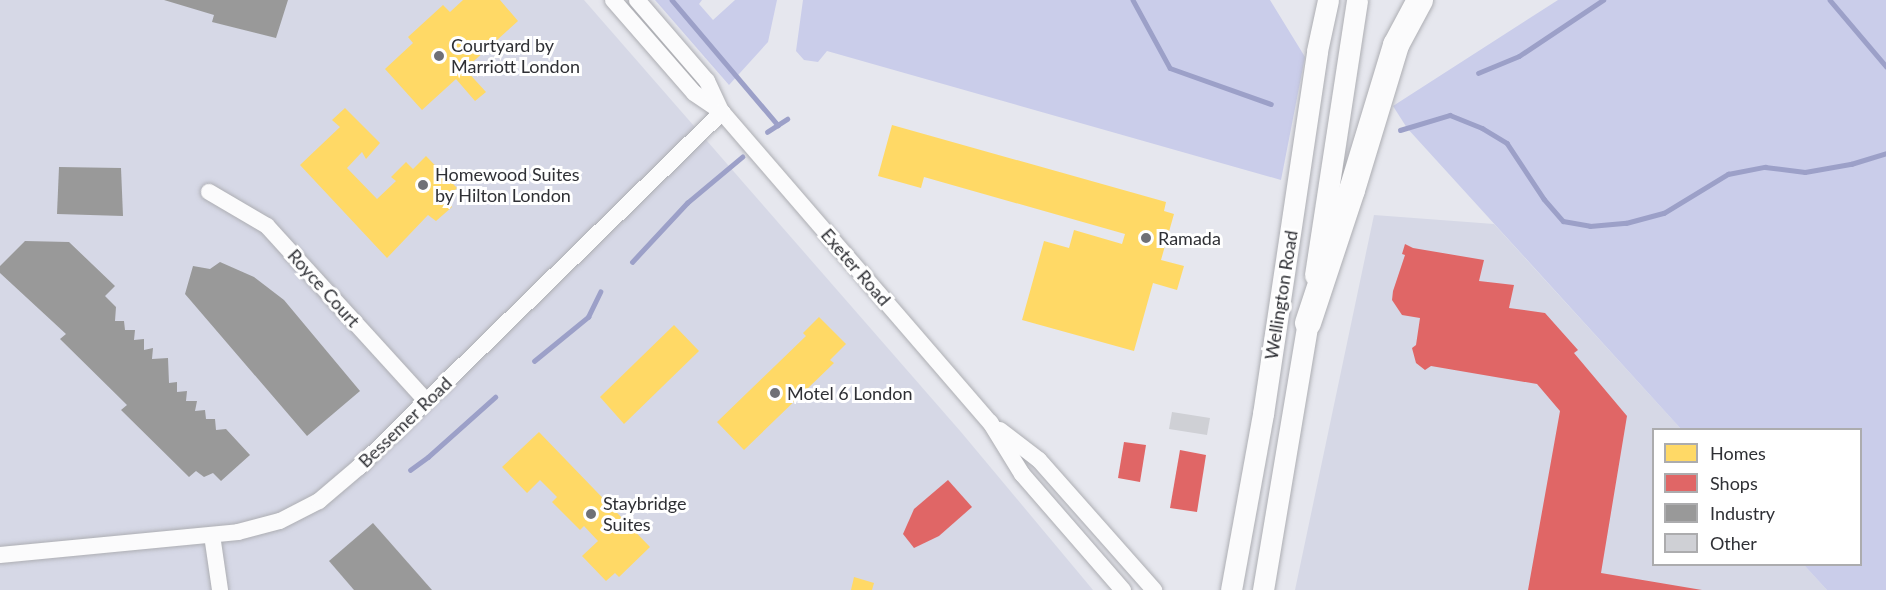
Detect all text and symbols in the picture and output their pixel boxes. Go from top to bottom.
place label: Courtyard by Marriott London [451,35,580,78]
marker: Courtyard by Marriott London [432,49,446,63]
place label: Homewood Suites by Hilton London [435,164,580,207]
marker: Homewood Suites by Hilton London [416,178,430,192]
street label: Exeter Road [817,224,895,310]
place label: Ramada [1158,227,1221,249]
street label: Wellington Road [1260,229,1302,361]
marker: Ramada [1139,231,1153,245]
street label: Royce Court [283,245,365,331]
street label: Bessemer Road [354,372,456,472]
place label: Motel 6 London [787,382,912,404]
marker: Motel 6 London [768,386,782,400]
legend [1652,428,1862,566]
text: Homes [1710,442,1766,464]
text: Shops [1710,472,1758,494]
place label: Staybridge Suites [603,493,687,536]
text: Industry [1710,502,1775,524]
marker: Staybridge Suites [584,507,598,521]
text: Other [1710,532,1757,554]

